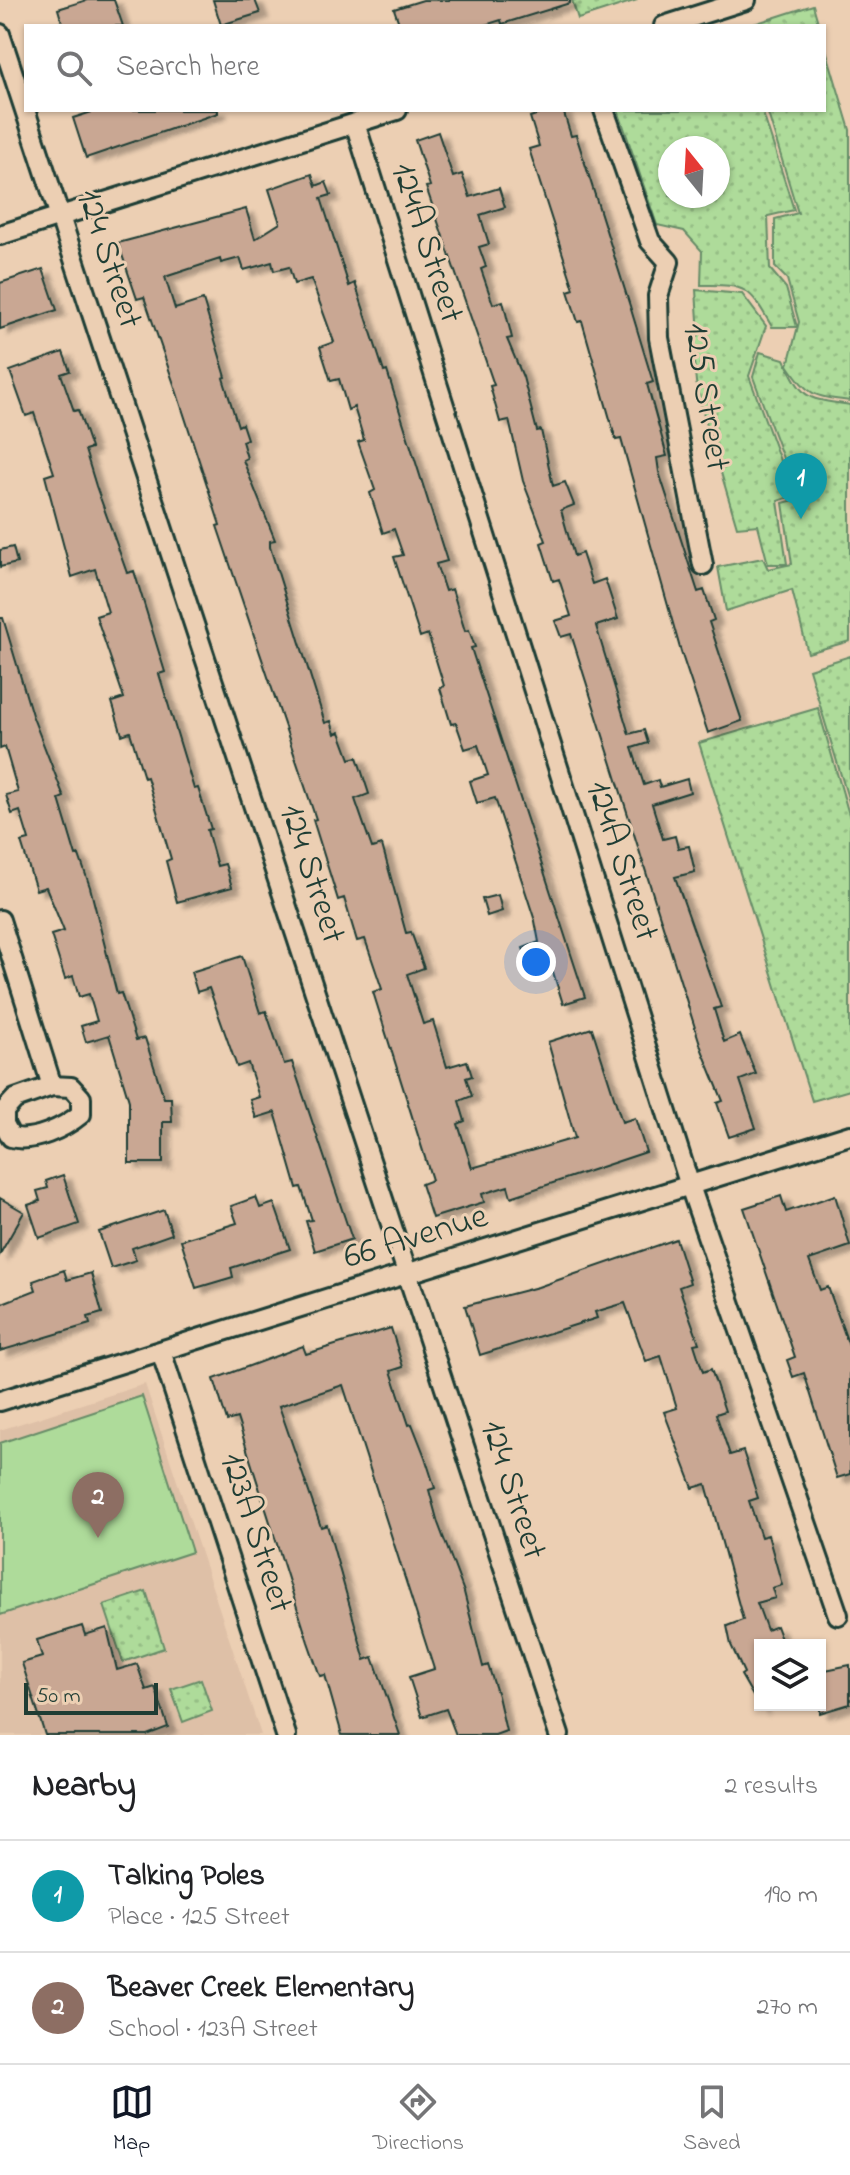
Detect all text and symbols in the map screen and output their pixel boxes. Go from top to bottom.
search box [24,24,826,112]
icon: search [52,46,96,90]
text: Search here [116,46,260,90]
north arrow [658,136,730,208]
street label: 124A Street [375,156,477,330]
street label: 124 Street [61,182,155,336]
street label: 125 Street [667,319,743,475]
pin: 1 [775,453,827,519]
street label: 124A Street [570,774,672,948]
street label: 124 Street [264,797,358,951]
your location [516,942,556,982]
street label: 66 Avenue [337,1191,495,1285]
street label: 124 Street [465,1413,559,1567]
street label: 123A Street [204,1446,306,1620]
pin: 2 [72,1472,124,1538]
map controls [754,1639,826,1711]
button: layers [754,1639,826,1711]
scale bar [24,1679,158,1715]
text: 50 m [36,1681,81,1713]
text: Nearby [32,1762,136,1812]
text: 2 results [725,1768,818,1806]
text: Talking Poles [108,1855,265,1899]
text: 1 [54,1877,62,1915]
text: 190 m [764,1877,818,1915]
text: Place · 125 Street [108,1899,290,1937]
text: Beaver Creek Elementary [108,1967,414,2011]
text: 2 [52,1989,64,2027]
text: 270 m [756,1989,818,2027]
text: School · 123A Street [108,2011,318,2049]
tab: Map [110,2080,154,2160]
tab: Directions [373,2080,464,2160]
tab: Saved [683,2080,740,2160]

